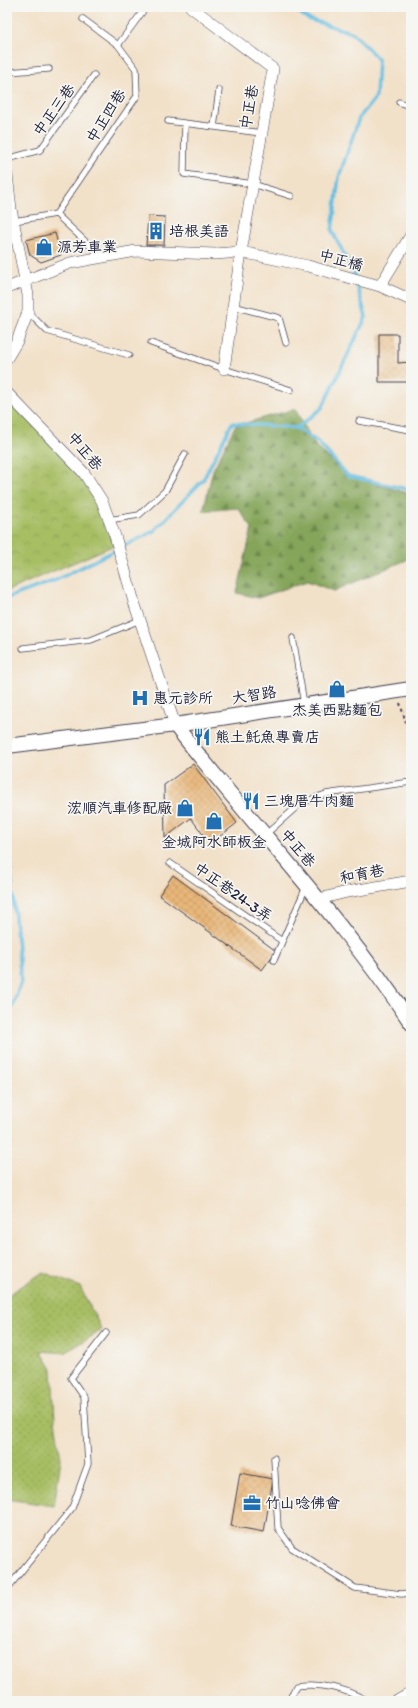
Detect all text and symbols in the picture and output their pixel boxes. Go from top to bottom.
street label: 中正三巷 [29,80,79,140]
street label: 中正巷 [236,83,262,131]
street label: 中正四巷 [82,86,130,146]
building icon: 培根美語 [146,221,166,241]
place label: 培根美語 [169,222,229,240]
shop icon: 源芳車業 [34,237,54,257]
place label: 源芳車業 [57,238,117,256]
street label: 中正橋 [317,245,365,275]
street label: 中正巷 [64,428,106,474]
shop icon: 杰美西點麵包 [327,679,347,699]
street label: 大智路 [230,683,278,707]
hospital icon: 惠元診所 [130,688,150,708]
place label: 惠元診所 [153,689,213,707]
place label: 杰美西點麵包 [292,701,382,719]
restaurant icon: 熊土魠魚專賣店 [192,727,212,747]
place label: 熊土魠魚專賣店 [215,728,320,746]
restaurant icon: 三塊厝牛肉麵 [241,791,261,811]
place label: 三塊厝牛肉麵 [264,792,354,810]
shop icon: 浤順汽車修配廠 [175,798,195,818]
place label: 浤順汽車修配廠 [67,799,172,817]
shop icon: 金城阿水師板金 [204,811,224,831]
street label: 中正巷 [277,825,319,871]
place label: 金城阿水師板金 [161,833,267,851]
street label: 中正巷24-3弄 [191,858,275,926]
street label: 和育巷 [338,861,386,887]
office icon: 竹山唸佛會 [242,1493,262,1513]
place label: 竹山唸佛會 [265,1494,340,1512]

